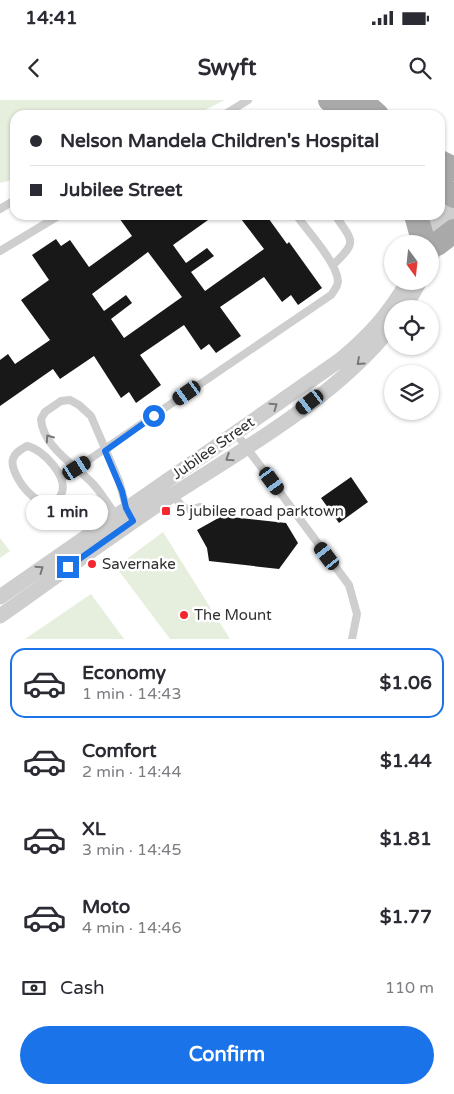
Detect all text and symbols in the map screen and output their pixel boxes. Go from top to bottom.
text: 14:41 [25,7,78,29]
icon: back [20,54,48,82]
icon: search [406,54,434,82]
text: Swyft [198,55,256,81]
text: Nelson Mandela Children's Hospital [60,130,379,152]
text: Jubilee Street [60,179,183,201]
north arrow [384,235,439,290]
map controls [384,235,439,420]
button: locate [384,300,439,355]
one-way arrow [357,356,366,365]
button: layers [384,365,439,420]
car [170,378,203,408]
car [293,387,326,417]
one-way arrow [268,403,277,412]
route start [143,405,165,427]
street label: Jubilee Street [168,413,258,483]
one-way arrow [46,434,55,444]
one-way arrow [225,452,235,461]
car [60,454,93,482]
car [257,464,286,498]
callout: 1 min [27,494,109,530]
text: 1 min [46,502,88,522]
place label: 5 jubilee road parktown [176,502,344,520]
marker: 5 jubilee road parktown [160,505,172,517]
car [311,540,342,572]
place label: Savernake [102,555,176,573]
route end [57,556,79,578]
marker: Savernake [86,558,98,570]
one-way arrow [34,566,44,575]
place label: The Mount [194,606,272,624]
marker: The Mount [178,609,190,621]
icon: car [22,661,67,706]
text: Economy [82,662,166,684]
text: $1.06 [380,672,432,694]
text: 1 min · 14:43 [82,684,181,704]
icon: car [22,739,67,784]
text: Comfort [82,740,156,762]
text: $1.44 [380,750,432,772]
text: 2 min · 14:44 [82,762,181,782]
icon: car [22,817,67,862]
text: XL [82,818,106,840]
text: $1.81 [380,828,432,850]
text: 3 min · 14:45 [82,840,181,860]
icon: car [22,895,67,940]
text: Moto [82,896,130,918]
text: $1.77 [380,906,432,928]
text: 4 min · 14:46 [82,918,181,938]
icon: cash [20,974,48,1002]
text: Cash [60,977,105,999]
text: 110 m [385,978,434,998]
button: Confirm [20,1026,434,1084]

